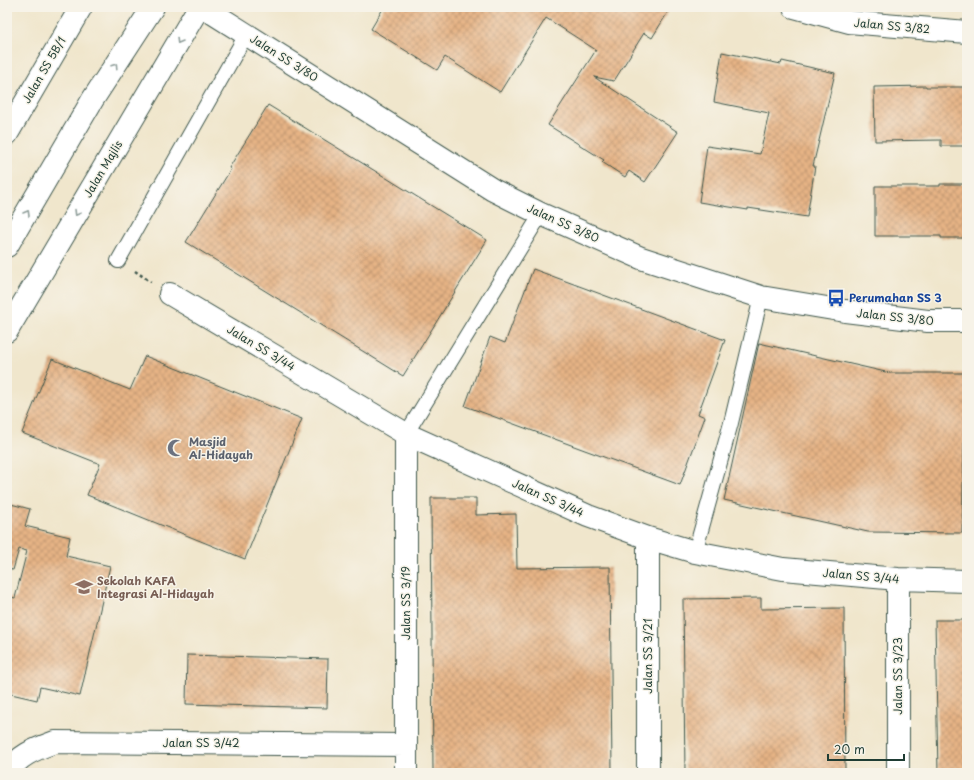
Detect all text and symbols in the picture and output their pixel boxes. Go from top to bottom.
street label: Jalan SS 3/82 [853,14,931,37]
street label: Jalan SS 3/80 [247,30,322,85]
street label: Jalan SS 5B/1 [18,33,70,106]
one-way arrow [177,37,184,44]
one-way arrow [110,63,117,70]
street label: Jalan Majlis [79,137,126,201]
street label: Jalan SS 3/80 [524,199,602,246]
one-way arrow [75,209,82,216]
one-way arrow [22,210,29,217]
bus stop icon: Perumahan SS 3 [826,288,846,308]
place label: Perumahan SS 3 [849,289,942,306]
street label: Jalan SS 3/80 [856,304,935,329]
street label: Jalan SS 3/44 [224,320,299,375]
place label: Masjid Al-Hidayah [189,433,253,463]
mosque icon: Masjid Al-Hidayah [166,438,186,458]
street label: Jalan SS 3/44 [510,474,587,521]
street label: Jalan SS 3/44 [822,564,900,587]
street label: Jalan SS 3/19 [397,566,414,640]
place label: Sekolah KAFA Integrasi Al-Hidayah [97,572,214,602]
school or university icon: Sekolah KAFA Integrasi Al-Hidayah [74,577,94,597]
street label: Jalan SS 3/21 [639,618,656,694]
street label: Jalan SS 3/23 [889,637,906,715]
street label: Jalan SS 3/42 [163,734,240,751]
scale bar [828,736,904,762]
text: 20 m [834,740,865,758]

